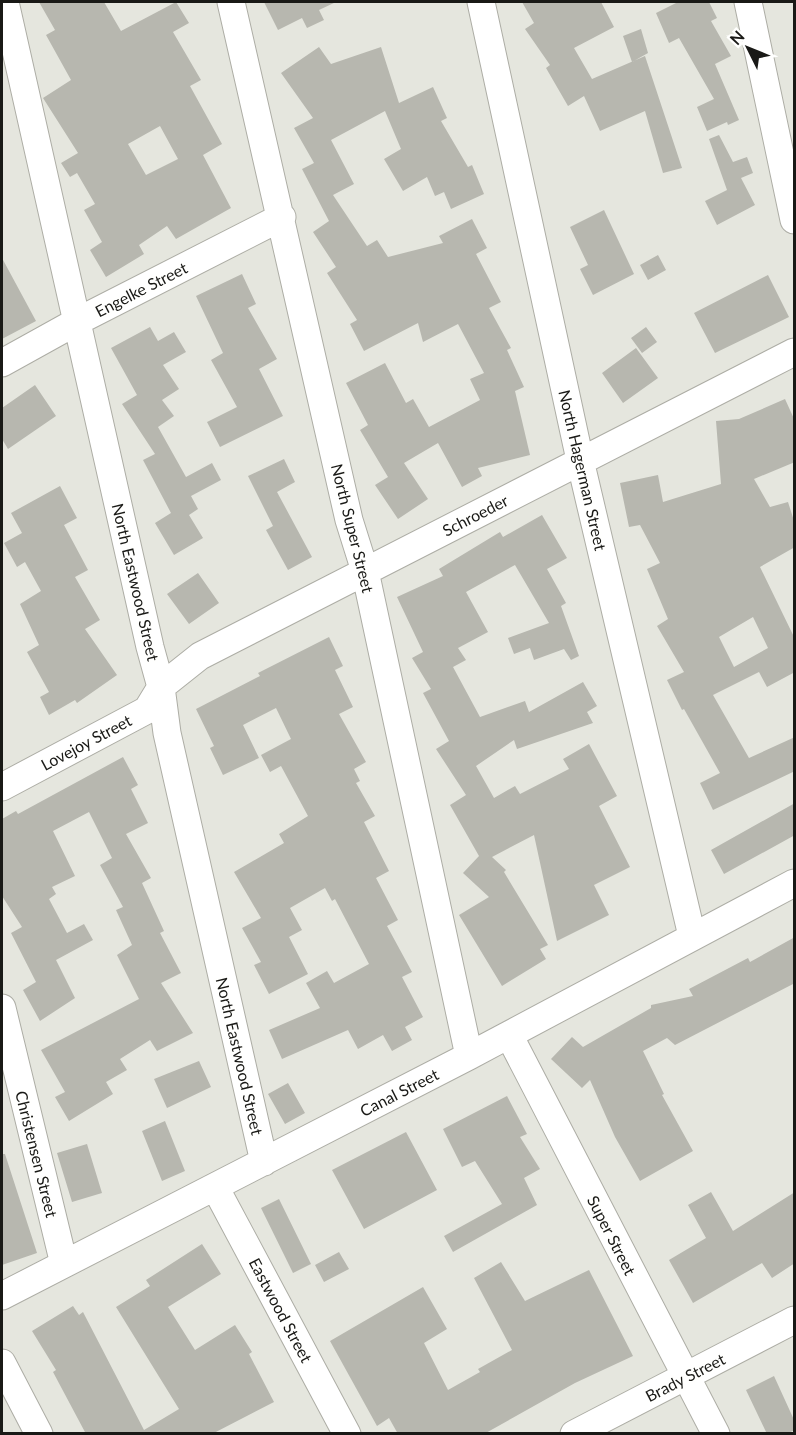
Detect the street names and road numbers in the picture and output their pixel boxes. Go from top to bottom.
street label: Engelke Street [92,258,190,320]
street label: North Hagerman Street [555,388,611,552]
street label: North Super Street [328,462,378,595]
street label: Schroeder [439,490,511,540]
street label: North Eastwood Street [109,501,163,663]
street label: Lovejoy Street [38,710,135,774]
street label: North Eastwood Street [213,975,267,1137]
street label: Canal Street [357,1064,442,1120]
street label: Christensen Street [12,1089,62,1220]
street label: Super Street [584,1192,640,1278]
street label: Eastwood Street [245,1255,317,1366]
street label: Brady Street [642,1349,728,1405]

